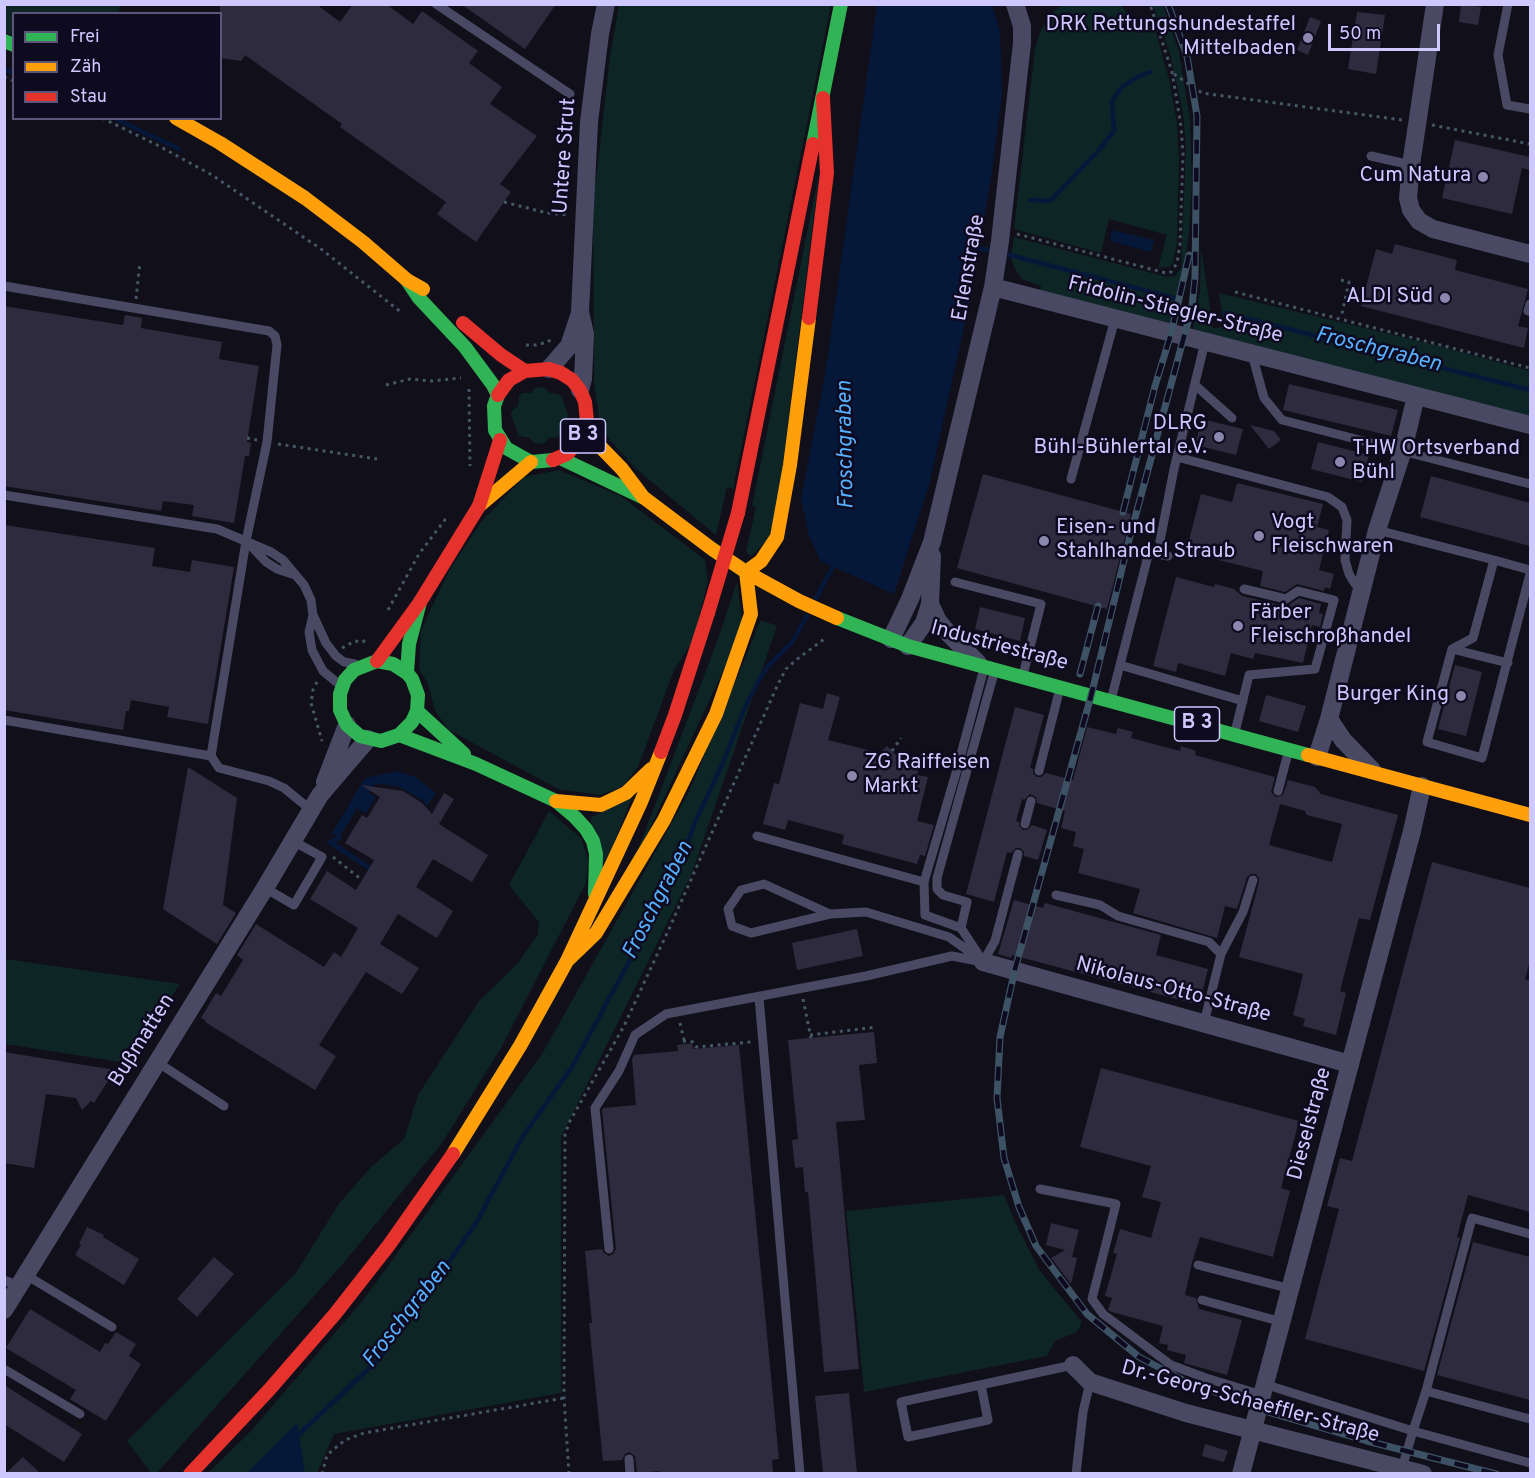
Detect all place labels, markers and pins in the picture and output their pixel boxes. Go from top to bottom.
place label: DRK Rettungshundestaffel Mittelbaden [1045,13,1296,63]
marker: DRK Rettungshundestaffel Mittelbaden [1301,31,1315,45]
place label: Cum Natura [1360,164,1471,190]
marker: Cum Natura [1476,170,1490,184]
place label: ALDI Süd [1346,285,1433,311]
marker: ALDI Süd [1438,291,1452,305]
place label: DLRG Bühl-Bühlertal e.V. [1033,412,1207,462]
marker: DLRG Bühl-Bühlertal e.V. [1212,430,1226,444]
place label: THW Ortsverband Bühl [1352,437,1520,487]
marker: THW Ortsverband Bühl [1333,455,1347,469]
place label: Vogt Fleischwaren [1271,511,1394,561]
place label: Eisen- und Stahlhandel Straub [1056,516,1235,566]
marker: Vogt Fleischwaren [1252,529,1266,543]
marker: Eisen- und Stahlhandel Straub [1037,534,1051,548]
place label: Färber Fleischroßhandel [1250,601,1411,651]
marker: Färber Fleischroßhandel [1231,619,1245,633]
place label: Burger King [1336,683,1449,709]
marker: Burger King [1454,689,1468,703]
place label: ZG Raiffeisen Markt [864,751,990,801]
marker: ZG Raiffeisen Markt [845,769,859,783]

